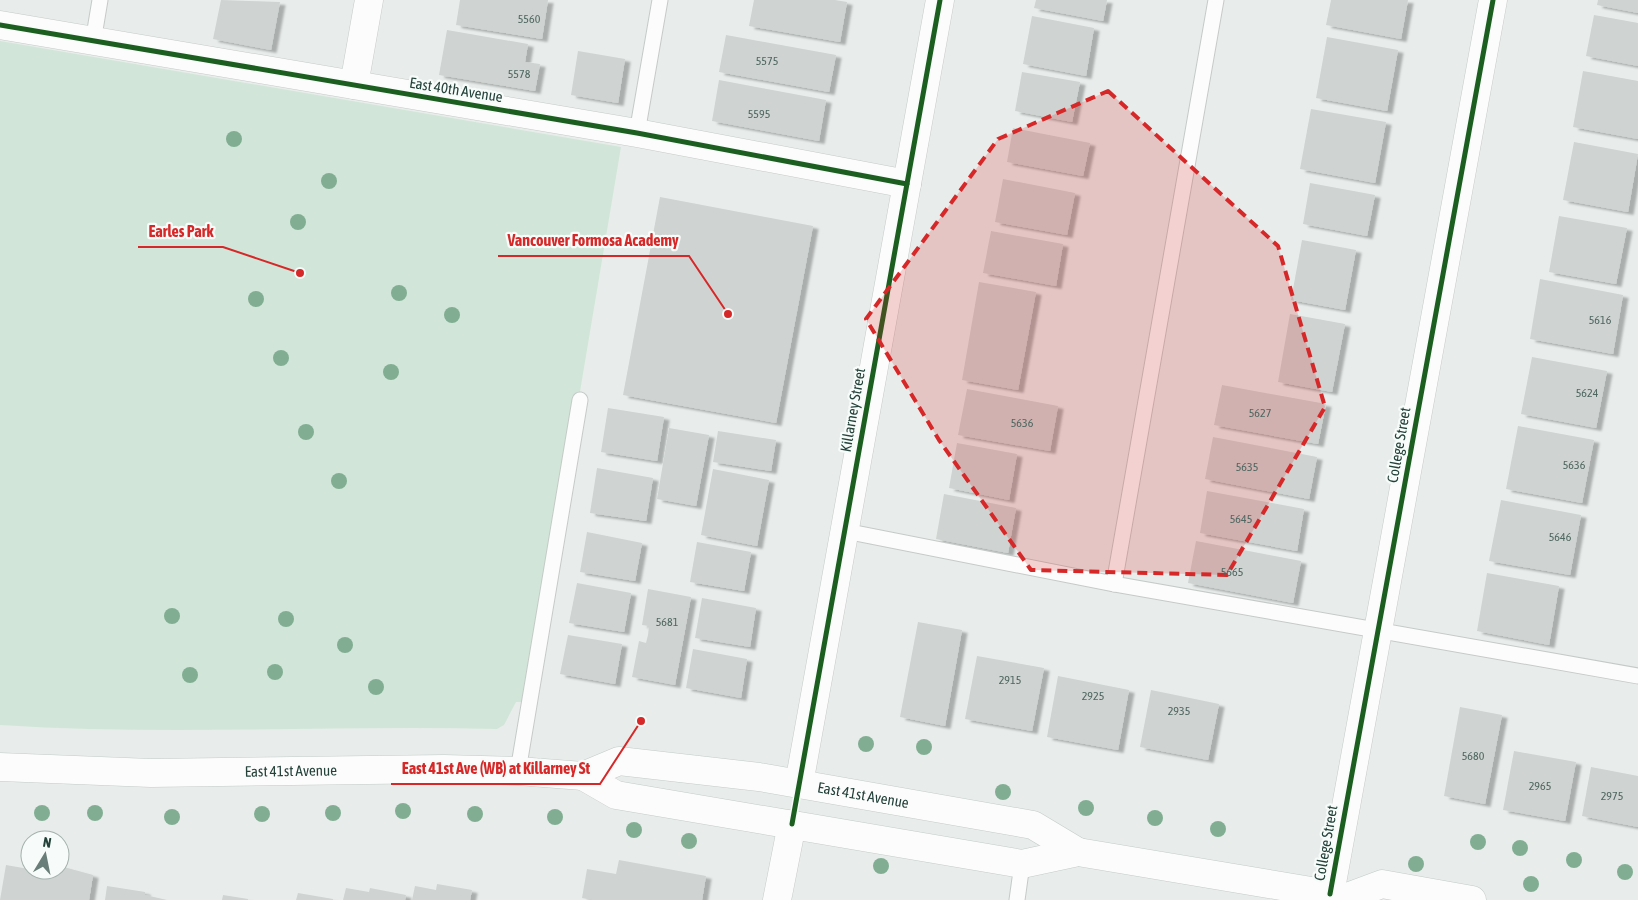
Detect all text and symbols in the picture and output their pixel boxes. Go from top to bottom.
house number: 5560 [518,12,541,26]
house number: 5575 [756,54,778,68]
house number: 5578 [508,67,531,81]
street label: East 40th Avenue [408,74,504,105]
house number: 5595 [748,107,770,121]
callout: Earles Park [138,216,223,247]
text: Earles Park [149,222,214,240]
callout: Vancouver Formosa Academy [498,225,689,256]
text: Vancouver Formosa Academy [506,231,679,249]
house number: 5616 [1589,313,1612,327]
street label: Killarney Street [837,366,868,453]
house number: 5624 [1576,386,1599,400]
house number: 5627 [1249,406,1272,420]
street label: College Street [1384,406,1414,484]
house number: 5636 [1011,416,1034,430]
house number: 5636 [1563,458,1586,472]
house number: 5635 [1236,460,1258,474]
house number: 5645 [1230,512,1252,526]
house number: 5646 [1549,530,1572,544]
house number: 5665 [1221,565,1243,579]
house number: 5681 [656,615,679,629]
house number: 2915 [999,673,1021,687]
house number: 2925 [1082,689,1104,703]
house number: 2935 [1168,704,1190,718]
house number: 5680 [1462,749,1485,763]
callout: East 41st Ave (WB) at Killarney St [391,753,600,784]
text: East 41st Ave (WB) at Killarney St [402,759,591,777]
street label: East 41st Avenue [245,761,337,780]
street label: East 41st Avenue [816,778,910,811]
house number: 2965 [1529,779,1551,793]
house number: 2975 [1601,789,1623,803]
street label: College Street [1311,804,1341,882]
north arrow [20,830,70,880]
text: N [42,834,53,851]

